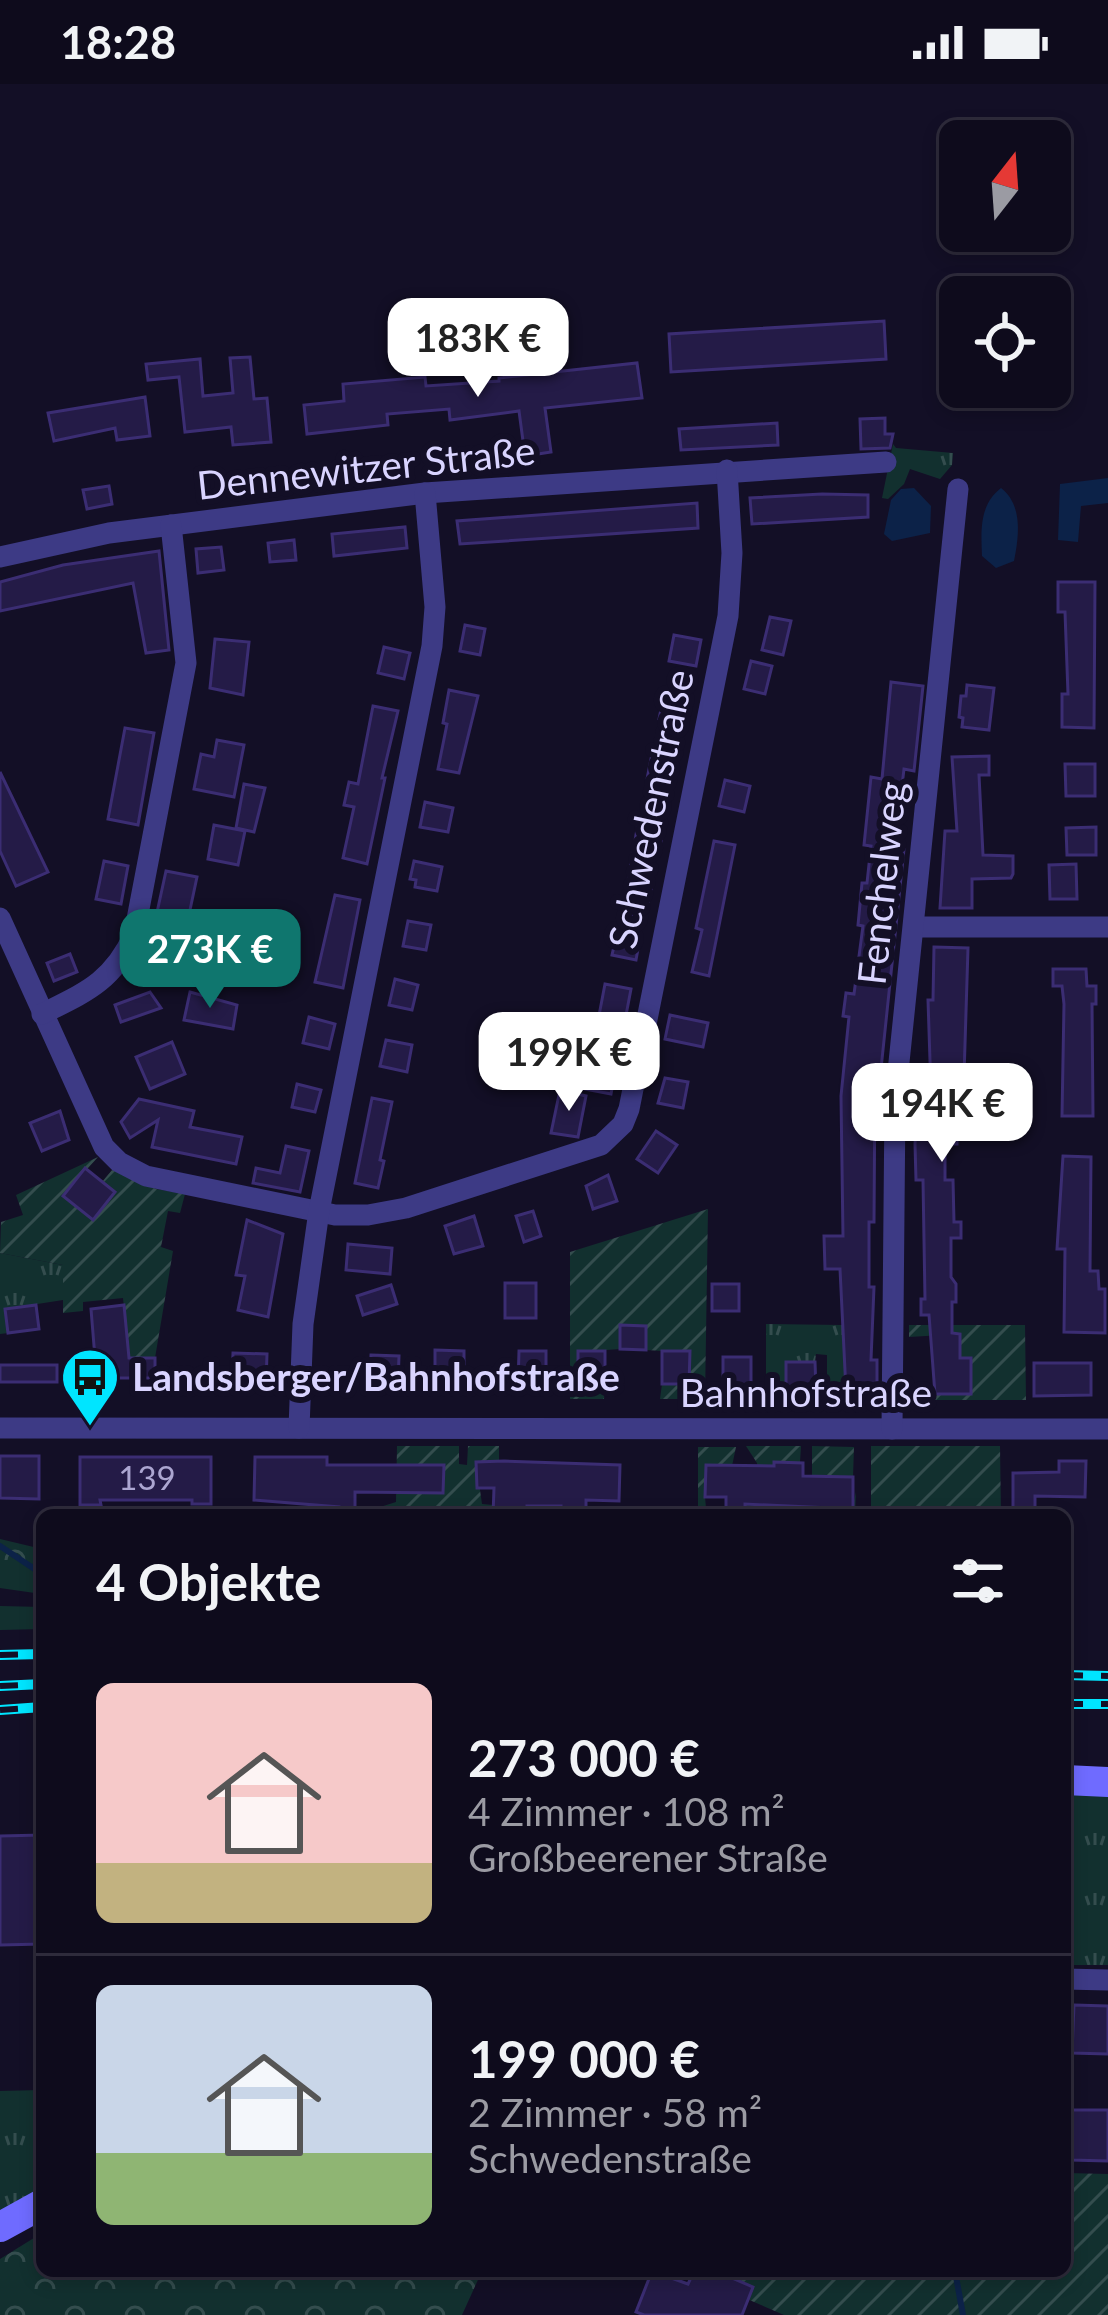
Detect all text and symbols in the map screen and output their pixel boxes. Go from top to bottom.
text: 18:28 [60,15,176,69]
north arrow [939,120,1071,252]
map controls [939,120,1071,408]
button: locate [939,276,1071,408]
pin: 183K € [380,298,576,400]
text: 183K € [415,314,541,360]
street label: Dennewitzer Straße [195,426,537,508]
street label: Schwedenstraße [598,665,702,952]
street label: Fenchelweg [847,779,915,987]
pin: 273K € [112,909,308,1011]
text: 273K € [147,925,273,971]
pin: 199K € [471,1012,667,1114]
text: 199K € [506,1028,632,1074]
pin: 194K € [844,1063,1040,1165]
text: 194K € [879,1079,1005,1125]
bus stop icon: Landsberger/Bahnhofstraße [59,1346,121,1428]
place label: Landsberger/Bahnhofstraße [132,1353,620,1399]
street label: Bahnhofstraße [680,1369,932,1415]
house number: 139 [118,1457,176,1497]
icon: filters [945,1548,1011,1614]
text: 4 Objekte [96,1551,321,1612]
text: 273 000 € [468,1727,700,1788]
icon: home [192,1731,336,1875]
text: 4 Zimmer · 108 m² [468,1788,785,1834]
text: Großbeerener Straße [468,1834,828,1880]
text: 199 000 € [468,2028,700,2089]
icon: home [192,2033,336,2177]
text: 2 Zimmer · 58 m² [468,2089,762,2135]
text: Schwedenstraße [468,2135,752,2181]

